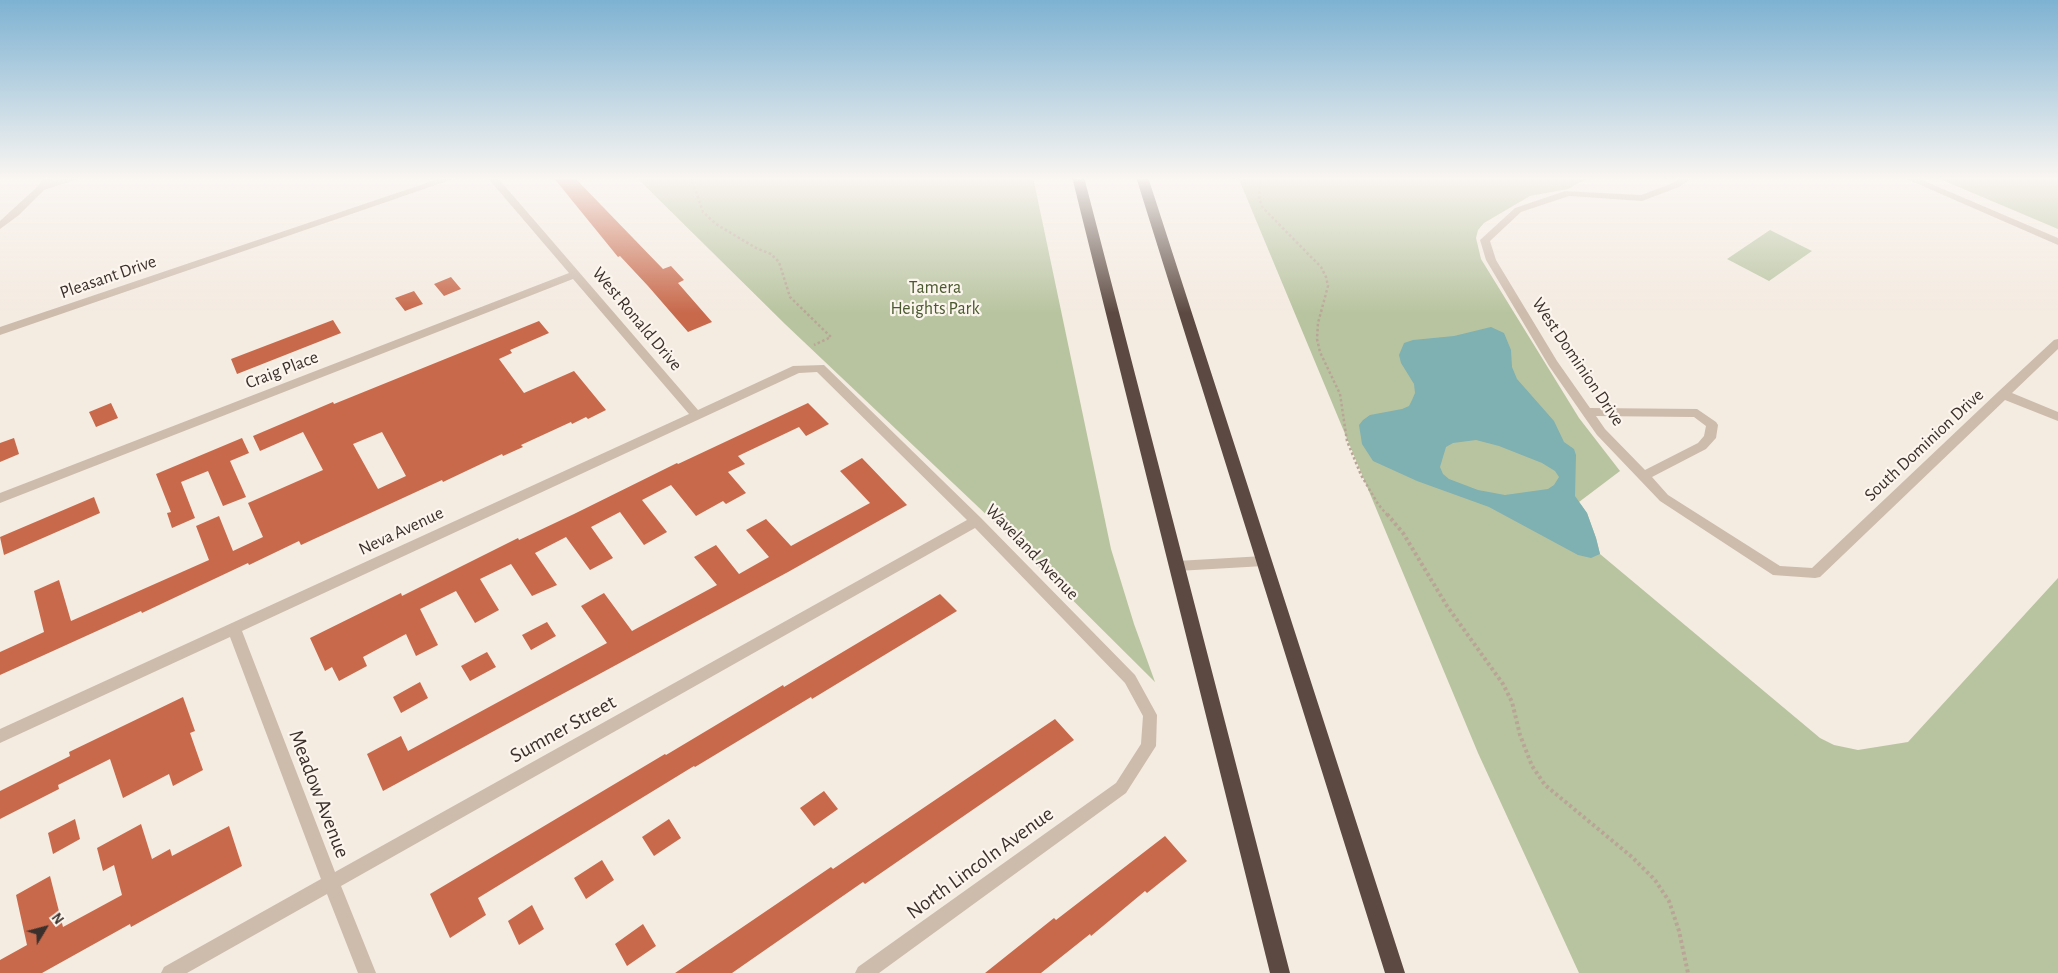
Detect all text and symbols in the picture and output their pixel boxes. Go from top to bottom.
street label: Pleasant Drive [57,250,159,304]
street label: West Ronald Drive [587,263,687,375]
park label: Tamera Heights Park [890,277,980,320]
street label: West Dominion Drive [1527,294,1629,430]
street label: Craig Place [242,346,322,394]
street label: South Dominion Drive [1860,384,1988,506]
street label: Waveland Avenue [981,499,1083,605]
street label: Neva Avenue [355,502,447,560]
street label: Sumner Street [506,690,620,768]
street label: Meadow Avenue [283,726,355,862]
street label: North Lincoln Avenue [902,801,1058,925]
north arrow [20,903,70,953]
text: N [48,911,65,927]

